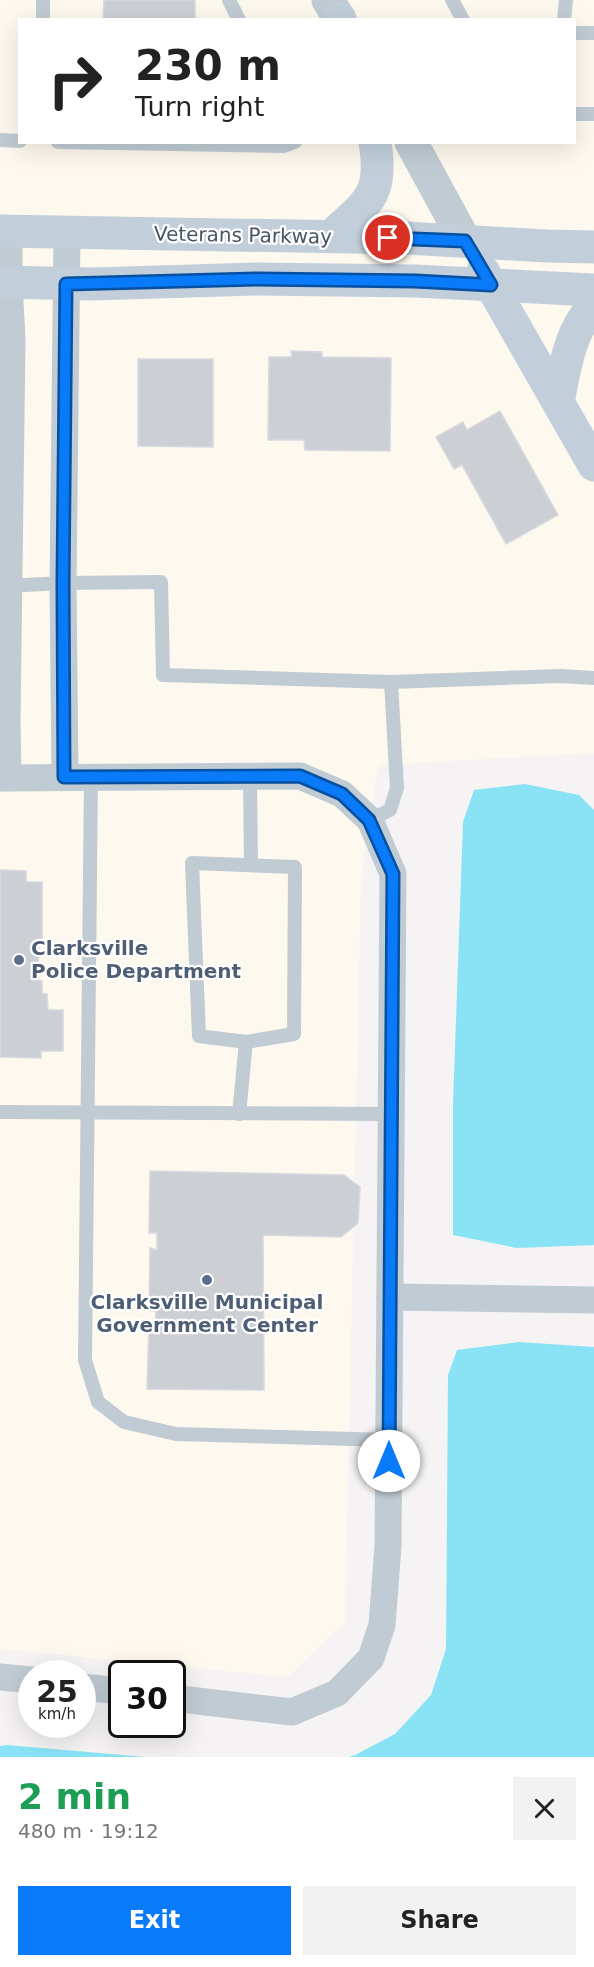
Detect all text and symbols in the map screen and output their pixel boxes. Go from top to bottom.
text: 230 m [135,41,281,90]
icon: right [36,42,114,120]
text: Turn right [135,91,264,122]
pin [362,212,413,263]
street label: Veterans Parkway [154,221,332,249]
icon: arrive [371,221,404,254]
place label: Clarksville Police Department [31,936,242,983]
marker: Clarksville Police Department [12,953,26,967]
marker: Clarksville Municipal Government Center [200,1273,214,1287]
place label: Clarksville Municipal Government Center [91,1290,323,1337]
position arrow [357,1429,421,1493]
speed limit sign: 30 [108,1660,186,1738]
text: 25 [36,1674,78,1709]
text: km/h [38,1705,76,1723]
text: 2 min [18,1776,131,1817]
button: close [513,1777,576,1840]
text: 480 m · 19:12 [18,1819,159,1843]
button: Exit [18,1886,291,1955]
button: Share [303,1886,576,1955]

